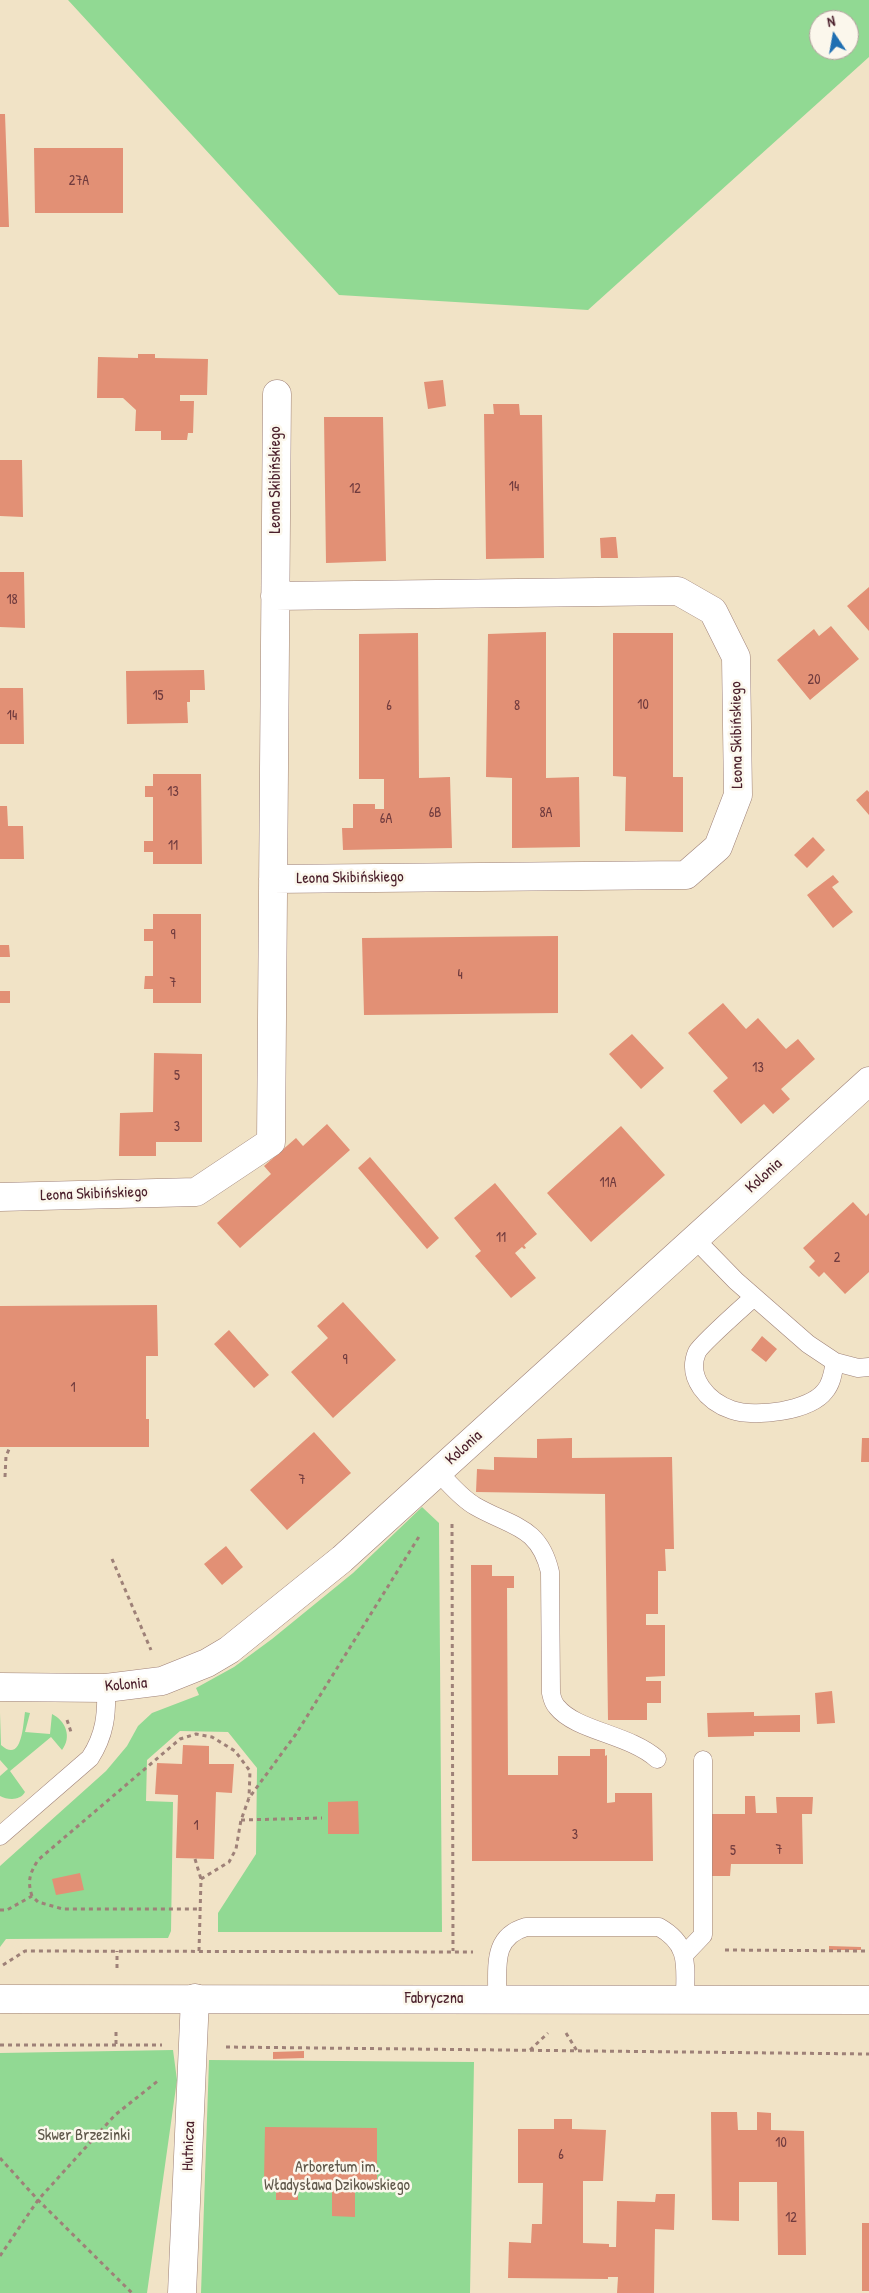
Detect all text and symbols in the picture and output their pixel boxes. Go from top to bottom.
north arrow [809,10,859,60]
text: N [825,11,837,31]
house number: 27A [69,173,89,189]
street label: Leona Skibińskiego [266,426,286,534]
house number: 14 [509,479,519,495]
house number: 12 [349,481,361,497]
house number: 18 [6,592,18,608]
house number: 20 [808,672,820,688]
street label: Leona Skibińskiego [726,681,748,789]
house number: 15 [152,688,164,704]
house number: 10 [637,697,649,713]
house number: 6 [386,698,392,714]
house number: 8 [514,698,520,714]
house number: 14 [7,708,17,724]
house number: 13 [167,784,179,800]
house number: 6B [429,805,441,821]
house number: 8A [540,805,552,821]
house number: 6A [380,811,392,827]
house number: 11 [168,838,178,854]
street label: Leona Skibińskiego [296,867,404,889]
house number: 9 [170,927,176,943]
house number: 4 [457,967,463,983]
house number: 7 [170,975,176,991]
house number: 13 [752,1060,764,1076]
house number: 5 [174,1068,180,1084]
house number: 3 [174,1119,180,1135]
street label: Kolonia [742,1155,786,1197]
house number: 11A [600,1175,616,1191]
street label: Leona Skibińskiego [40,1183,148,1205]
house number: 11 [496,1230,506,1246]
house number: 2 [834,1250,840,1266]
house number: 9 [342,1352,348,1368]
house number: 1 [70,1380,76,1396]
street label: Kolonia [442,1427,486,1469]
house number: 7 [299,1472,305,1488]
street label: Kolonia [104,1674,148,1696]
house number: 1 [193,1818,199,1834]
house number: 3 [572,1827,578,1843]
house number: 7 [776,1842,782,1858]
house number: 5 [730,1843,736,1859]
street label: Fabryczna [405,1989,463,2009]
street label: Hutnicza [179,2121,199,2171]
park label: Skwer Brzezinki [38,2126,130,2146]
house number: 10 [775,2135,787,2151]
house number: 6 [558,2147,564,2163]
park label: Arboretum im. Władysława Dzikowskiego [264,2158,410,2196]
house number: 12 [785,2210,797,2226]

